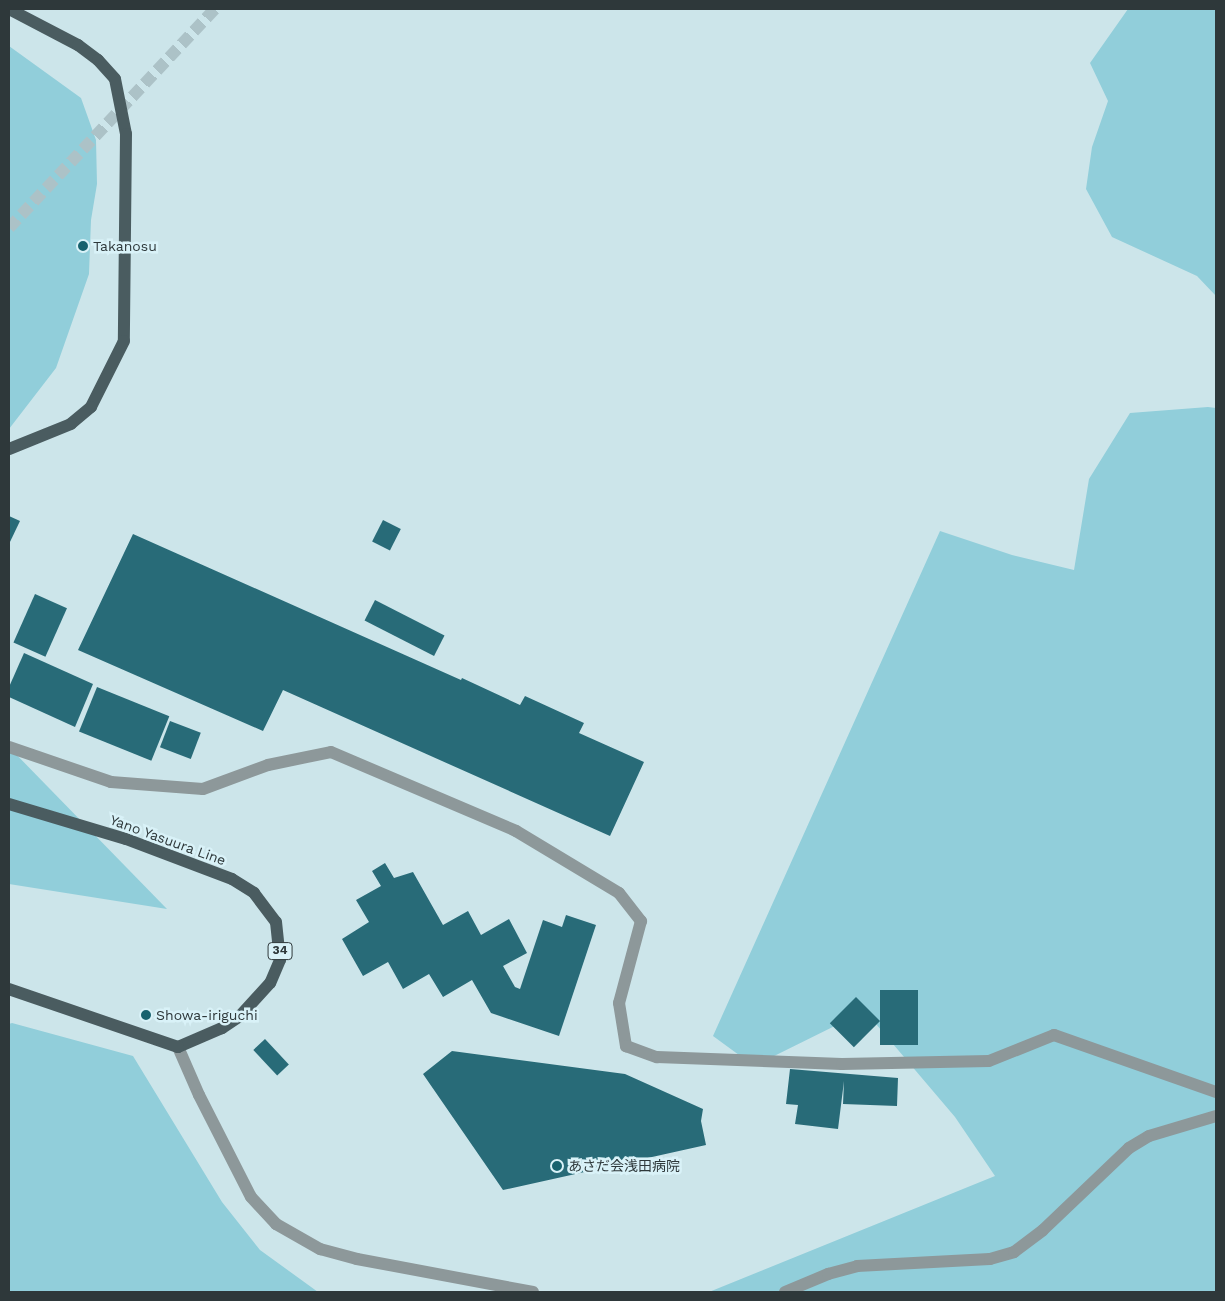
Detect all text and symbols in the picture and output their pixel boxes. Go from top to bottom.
place label: Takanosu [93,238,157,254]
marker: Takanosu [77,240,89,252]
street label: Yano Yasuura Line [107,811,229,869]
road number: 34 [268,941,292,960]
place label: Showa-iriguchi [156,1007,258,1023]
marker: Showa-iriguchi [140,1009,152,1021]
place label: あさだ会浅田病院 [568,1158,680,1174]
marker: あさだ会浅田病院 [550,1159,564,1173]

